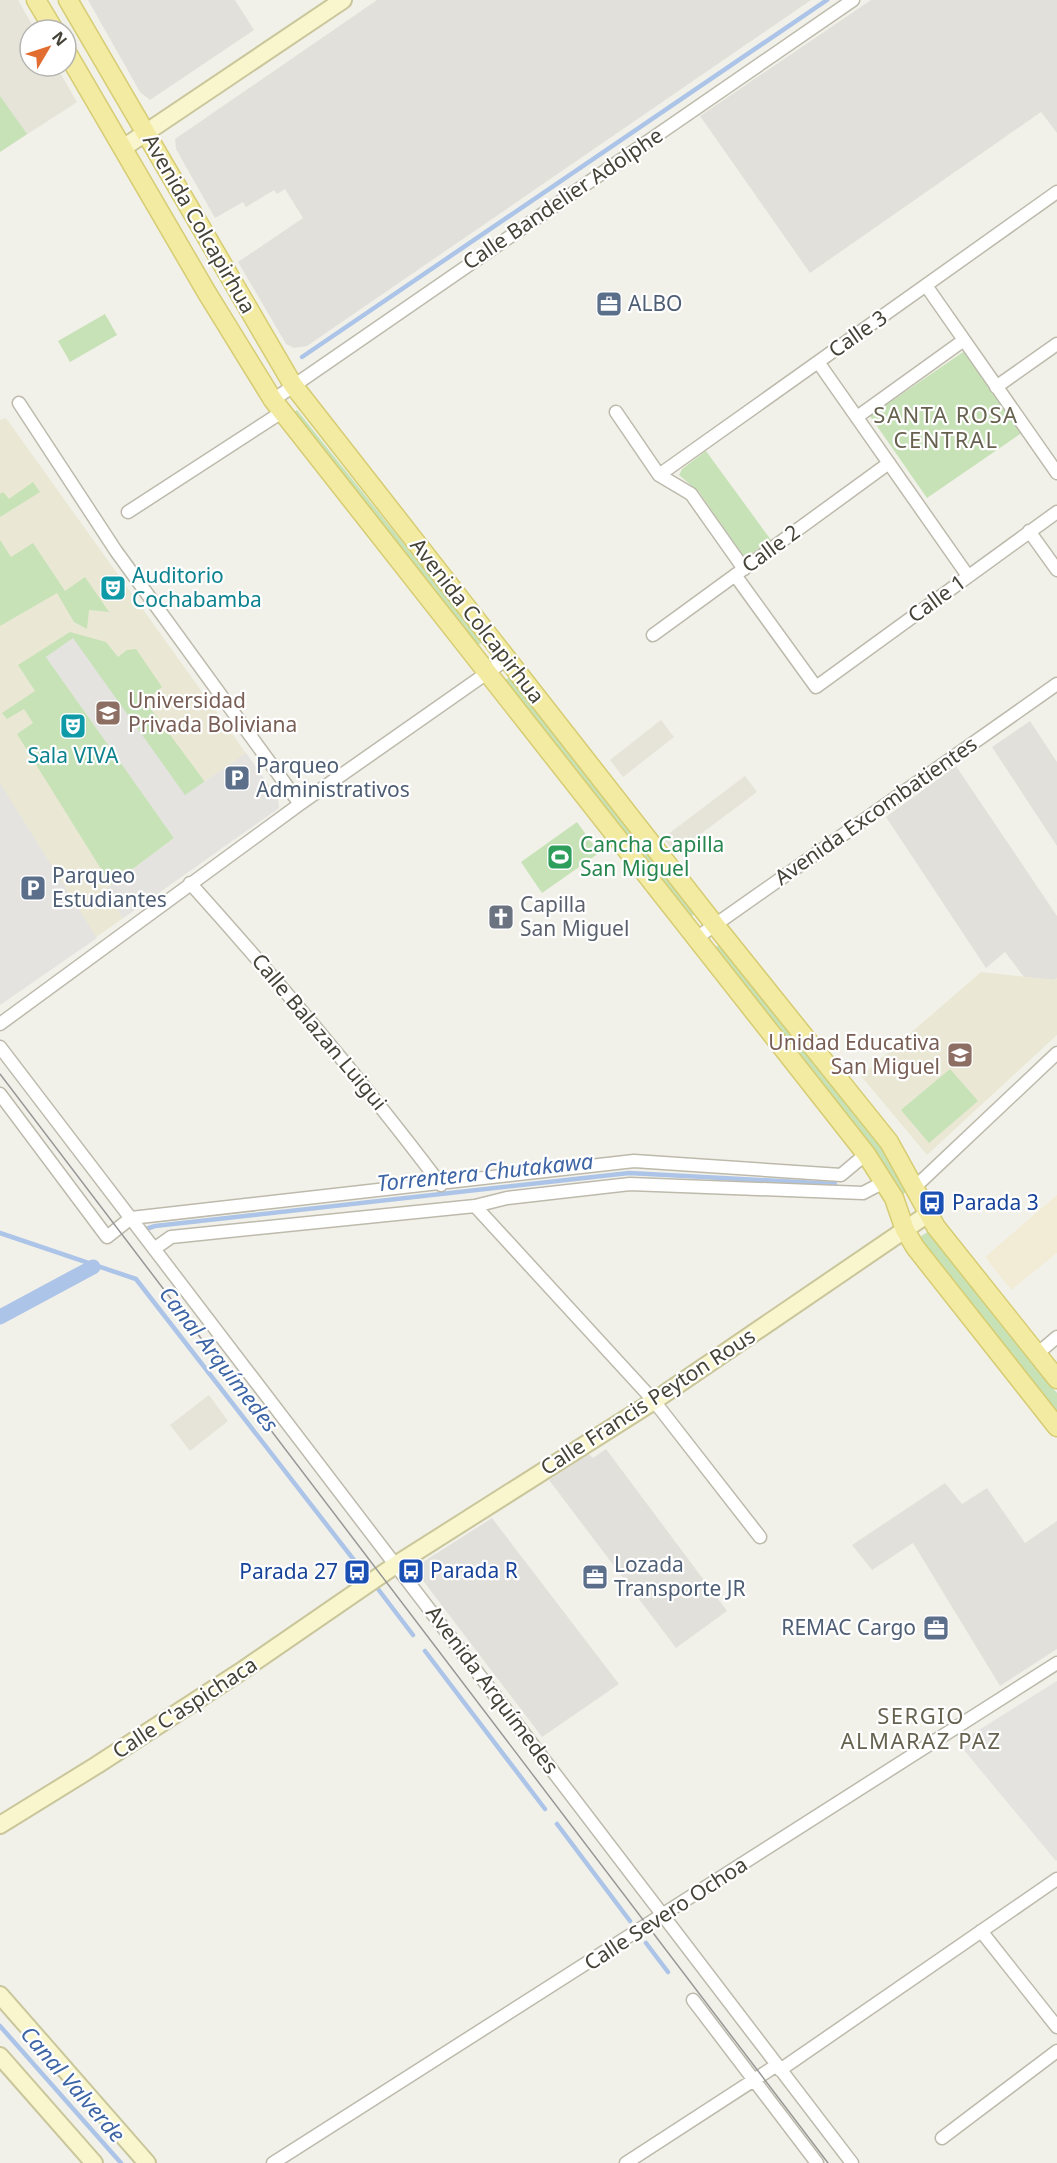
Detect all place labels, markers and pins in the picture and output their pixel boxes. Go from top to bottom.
office icon: ALBO [594,289,624,319]
place label: ALBO [628,289,682,317]
place label: Auditorio Cochabamba [132,561,262,613]
theatre icon: Auditorio Cochabamba [98,573,128,603]
place label: Universidad Privada Boliviana [128,686,297,738]
school or university icon: Universidad Privada Boliviana [93,698,123,728]
theatre icon: Sala VIVA [58,711,88,741]
place label: Sala VIVA [28,741,119,769]
place label: Parqueo Administrativos [256,751,410,803]
parking icon: Parqueo Administrativos [222,763,252,793]
place label: Cancha Capilla San Miguel [580,830,724,882]
sports icon: Cancha Capilla San Miguel [545,842,575,872]
place label: Parqueo Estudiantes [52,861,167,913]
parking icon: Parqueo Estudiantes [18,873,48,903]
place label: Capilla San Miguel [520,890,629,942]
church icon: Capilla San Miguel [486,902,516,932]
place label: Unidad Educativa San Miguel [768,1028,940,1080]
school or university icon: Unidad Educativa San Miguel [945,1040,975,1070]
bus stop icon: Parada 3 [917,1188,947,1218]
place label: Parada 3 [952,1188,1039,1216]
place label: Lozada Transporte JR [614,1550,746,1602]
bus stop icon: Parada R [396,1556,426,1586]
place label: Parada R [430,1556,518,1584]
place label: Parada 27 [239,1557,338,1585]
bus stop icon: Parada 27 [342,1557,372,1587]
office icon: Lozada Transporte JR [580,1562,610,1592]
place label: REMAC Cargo [781,1613,916,1641]
office icon: REMAC Cargo [921,1613,951,1643]

